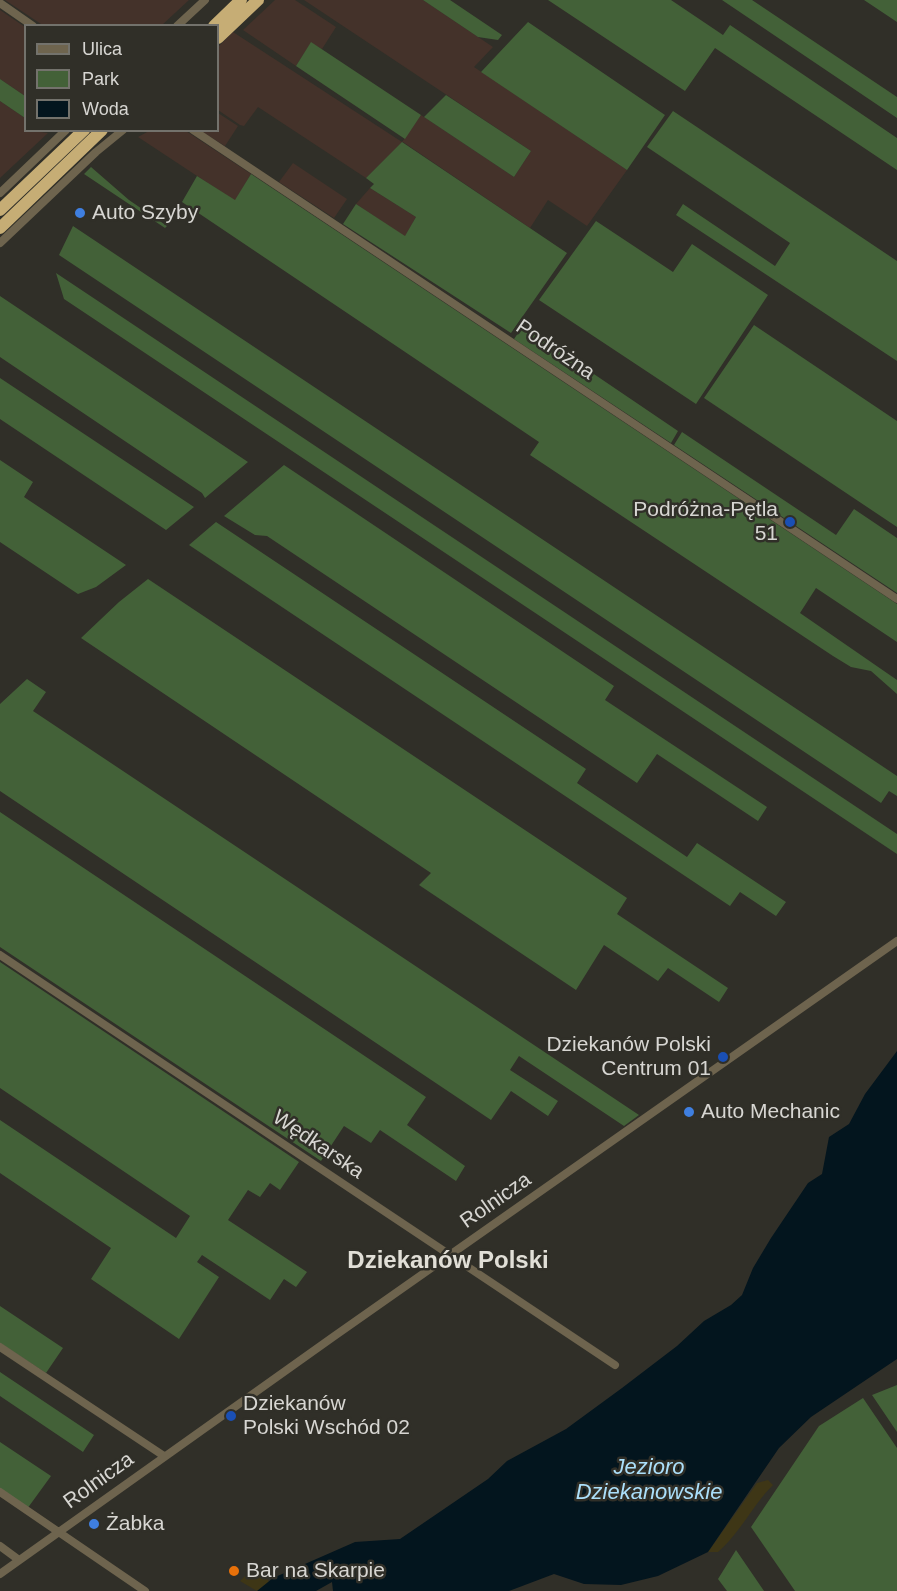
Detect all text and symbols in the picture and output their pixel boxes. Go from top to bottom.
legend [24,24,219,132]
text: Ulica [82,39,122,59]
text: Park [82,69,119,89]
text: Woda [82,99,129,119]
place label: Auto Szyby [92,200,198,226]
marker: Auto Szyby [73,206,87,220]
street label: Podróżna [511,314,599,386]
place label: Podróżna-Pętla 51 [633,497,778,547]
marker: Podróżna-Pętla 51 [783,515,797,529]
place label: Dziekanów Polski Centrum 01 [546,1032,711,1082]
marker: Dziekanów Polski Centrum 01 [716,1050,730,1064]
place label: Auto Mechanic [701,1099,840,1125]
street label: Wędkarska [267,1105,369,1185]
marker: Auto Mechanic [682,1105,696,1119]
street label: Rolnicza [456,1168,536,1234]
district label: Dziekanów Polski [347,1247,549,1275]
place label: Dziekanów Polski Wschód 02 [243,1391,410,1441]
marker: Dziekanów Polski Wschód 02 [224,1409,238,1423]
street label: Rolnicza [59,1447,139,1515]
water label: Jezioro Dziekanowskie [576,1455,722,1506]
place label: Żabka [106,1511,164,1537]
marker: Żabka [87,1517,101,1531]
place label: Bar na Skarpie [246,1558,385,1584]
marker: Bar na Skarpie [227,1564,241,1578]

